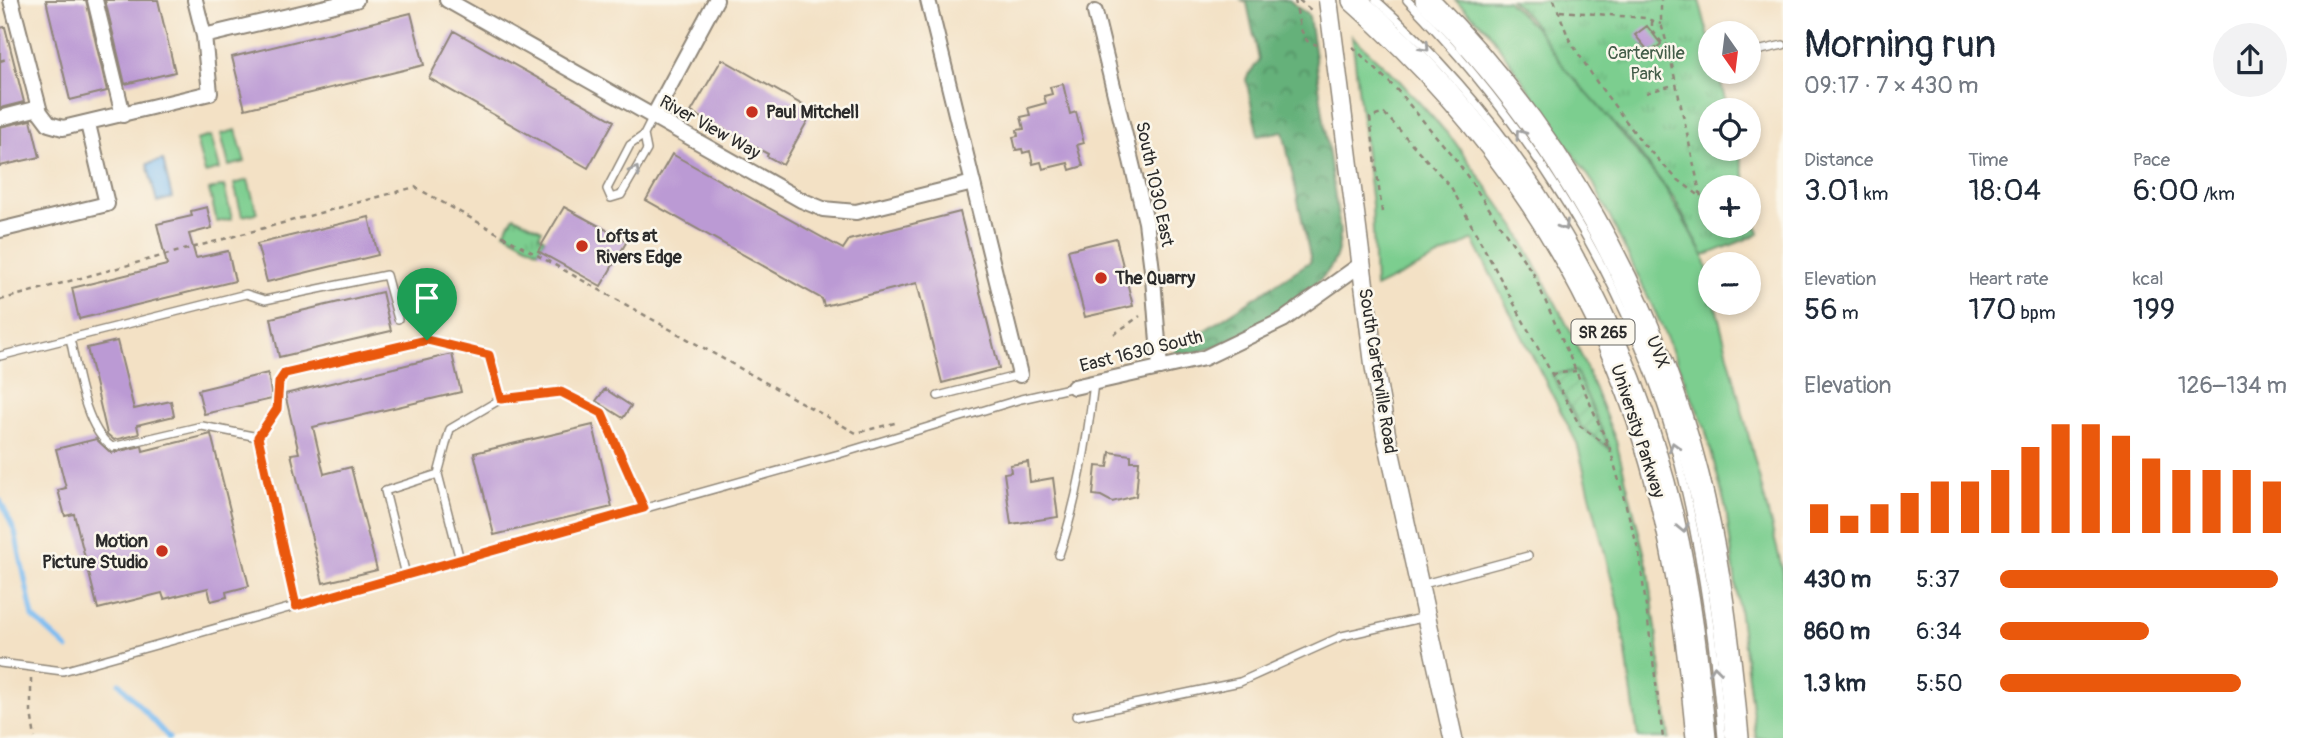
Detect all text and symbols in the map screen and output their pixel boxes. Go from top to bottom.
north arrow [1698,21,1760,84]
map controls [1698,21,1761,315]
text: Morning run [1804,21,1996,69]
button: share [2213,23,2287,97]
one-way arrow [1417,39,1430,52]
park label: Carterville Park [1607,42,1685,86]
text: 09:17 · 7 × 430 m [1804,71,1978,100]
street label: River View Way [655,90,764,165]
button: locate [1698,98,1761,161]
place label: Paul Mitchell [766,101,859,124]
marker: Paul Mitchell [744,104,760,120]
street label: South 1030 East [1130,119,1179,250]
one-way arrow [1516,129,1528,142]
text: Distance [1804,148,1873,172]
text: Time [1968,148,2008,172]
text: Pace [2133,148,2170,172]
one-way arrow [627,165,640,178]
text: 3.01 [1804,172,1860,209]
text: 18:04 [1968,172,2041,209]
text: 6:00 [2133,172,2199,209]
button: + [1698,175,1761,238]
text: km [1860,182,1888,206]
text: /km [2199,182,2235,206]
one-way arrow [1556,219,1569,232]
place label: Lofts at Rivers Edge [596,225,683,269]
marker: Lofts at Rivers Edge [574,238,590,254]
button: − [1698,252,1761,315]
place label: The Quarry [1114,267,1195,290]
text: Elevation [1804,267,1876,291]
text: Heart rate [1968,267,2048,291]
text: kcal [2133,267,2164,291]
pin [397,268,457,340]
marker: The Quarry [1093,270,1109,286]
icon: arrive [408,279,446,317]
street label: South Carterville Road [1353,287,1402,455]
text: 56 [1804,291,1838,328]
text: 170 [1968,291,2016,328]
text: 199 [2133,291,2175,328]
text: m [1838,301,1859,325]
text: bpm [2016,301,2056,325]
road number: SR 265 [1572,320,1634,344]
street label: East 1630 South [1077,325,1205,378]
street label: UVX [1641,333,1674,372]
street label: University Parkway [1605,361,1670,501]
text: Elevation [1804,371,1892,400]
text: 126–134 m [2178,371,2287,400]
one-way arrow [1668,441,1682,453]
one-way arrow [1674,522,1689,534]
place label: Motion Picture Studio [42,530,148,574]
marker: Motion Picture Studio [154,543,170,559]
text: 430 m [1804,565,1871,594]
text: 5:37 [1916,565,1960,594]
text: 860 m [1804,617,1870,646]
text: 6:34 [1916,617,1962,646]
one-way arrow [1708,664,1723,676]
text: 1.3 km [1804,669,1866,698]
text: 5:50 [1916,669,1963,698]

